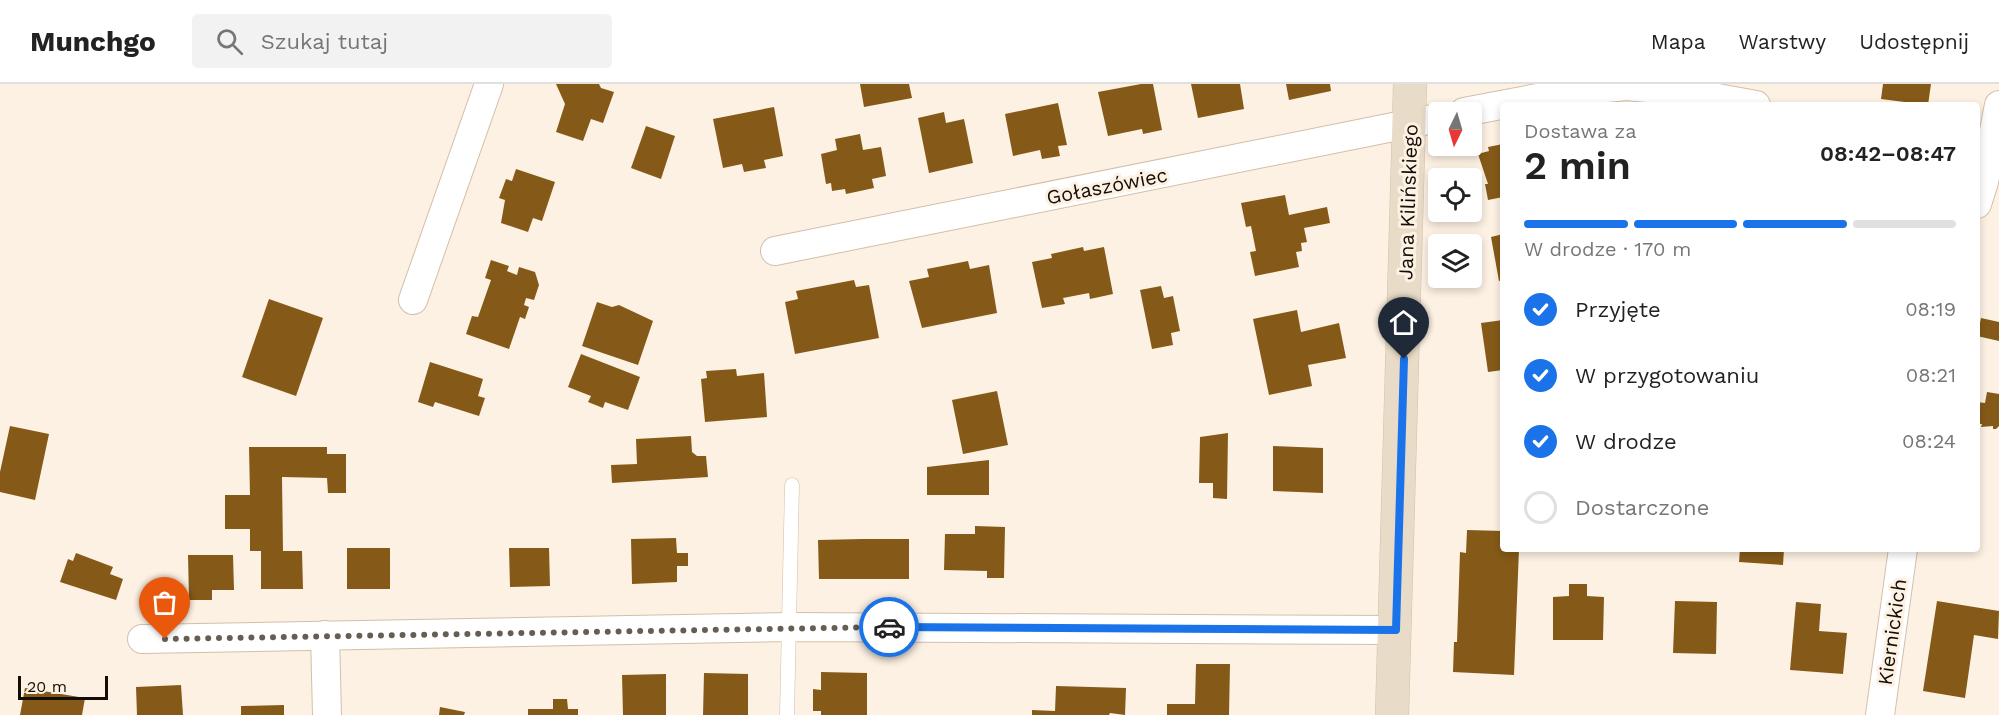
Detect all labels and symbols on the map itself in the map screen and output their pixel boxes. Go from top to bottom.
north arrow [1428,102,1482,156]
street label: Jana Kilińskiego [1393,124,1423,280]
street label: Gołaszówiec [1044,163,1170,209]
pin [1378,297,1429,359]
pin [139,577,190,639]
street label: Kiernickich [1873,577,1911,687]
courier [859,597,919,657]
scale bar [18,673,108,700]

